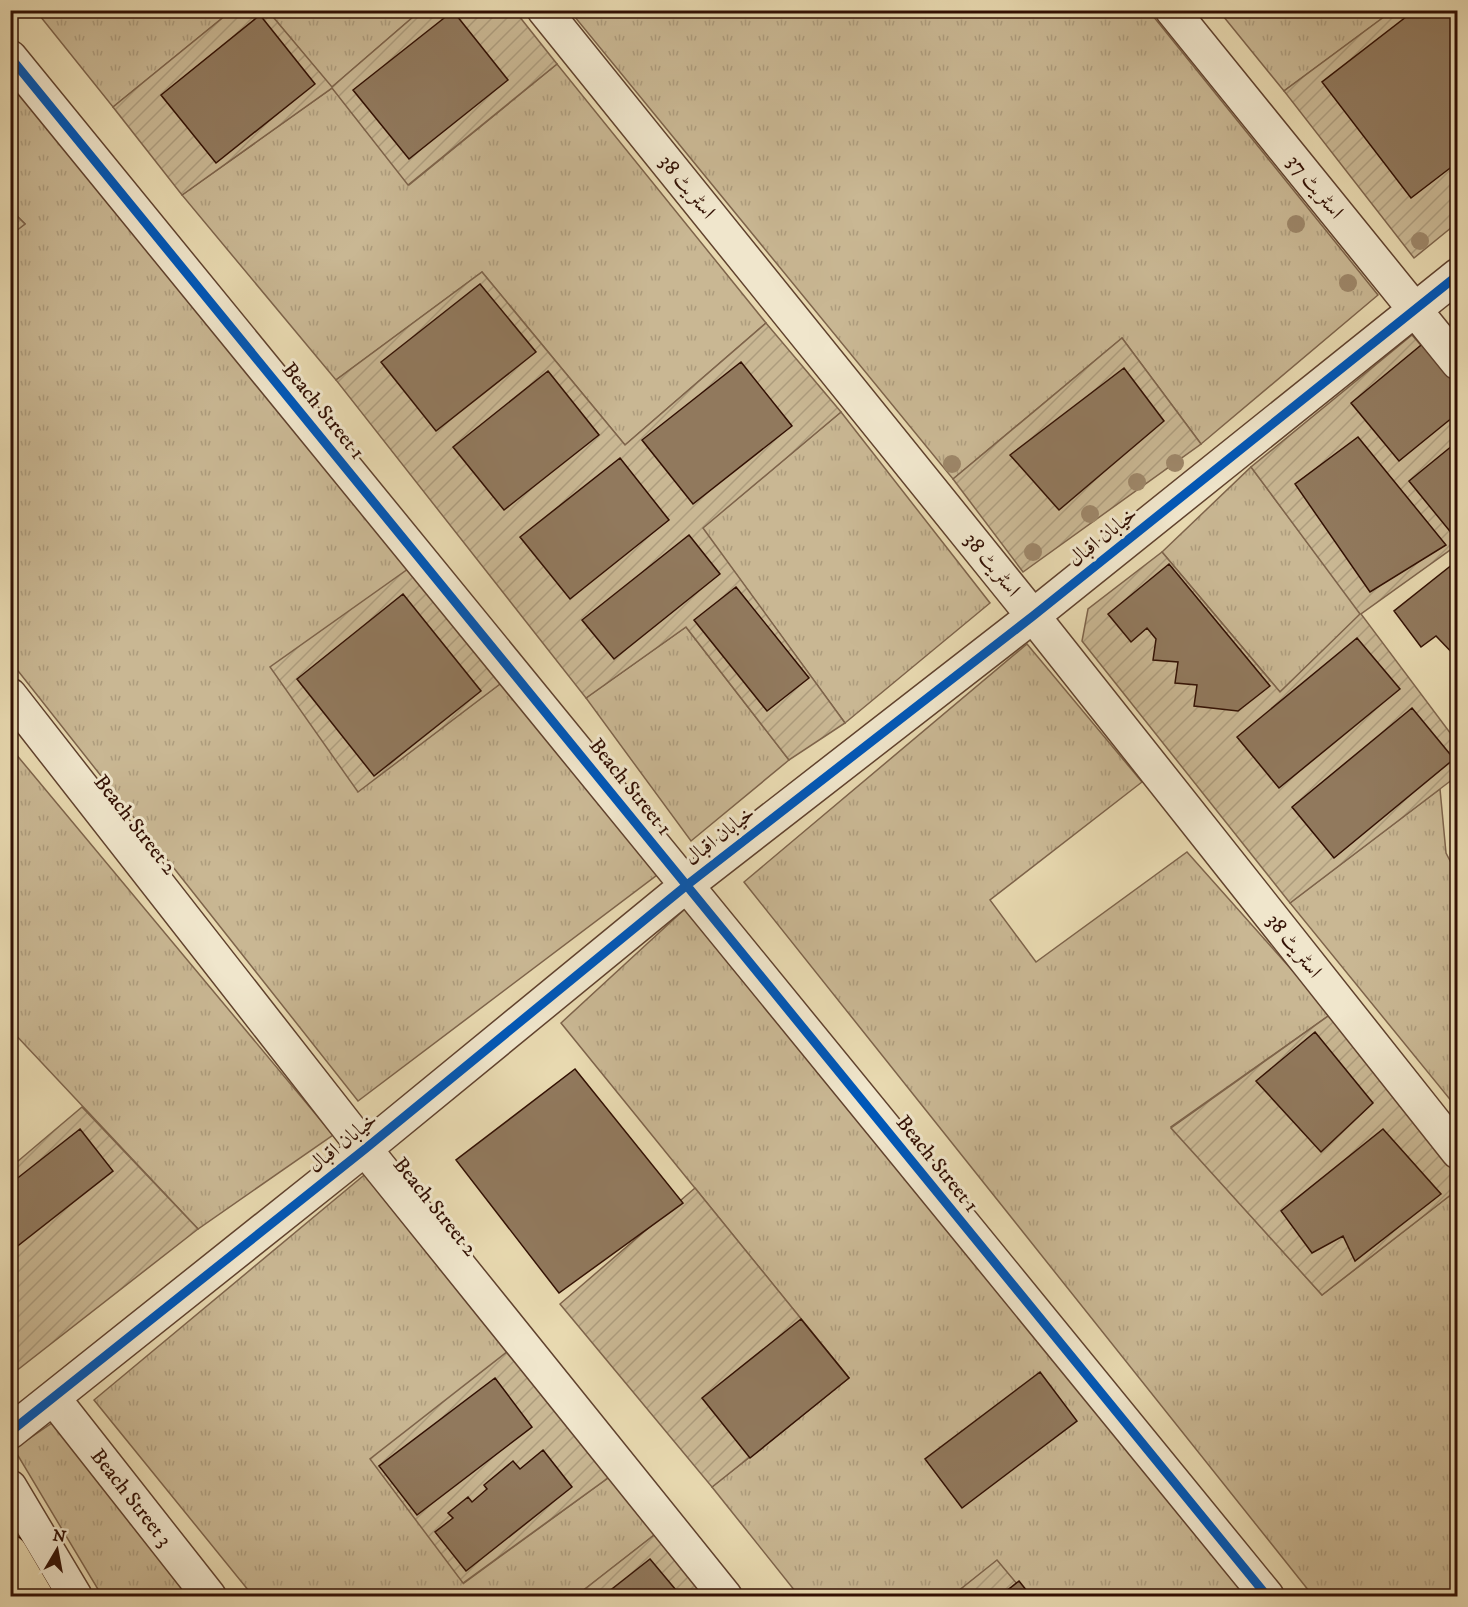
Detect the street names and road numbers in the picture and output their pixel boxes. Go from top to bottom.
street label: اسٹریٹ 37 [1281,149,1349,225]
street label: اسٹریٹ 38 [653,150,721,224]
street label: Beach Street 1 [276,357,370,465]
street label: خیابان اقبال [1063,501,1143,573]
street label: اسٹریٹ 38 [958,528,1026,602]
street label: Beach Street 1 [583,733,677,841]
street label: Beach Street 2 [88,770,183,881]
street label: خیابان اقبال [680,800,760,872]
street label: اسٹریٹ 38 [1261,908,1327,984]
street label: خیابان اقبال [303,1107,383,1179]
street label: Beach Street 1 [890,1110,984,1218]
street label: Beach Street 2 [387,1152,483,1262]
street label: Beach Street 3 [85,1444,177,1552]

